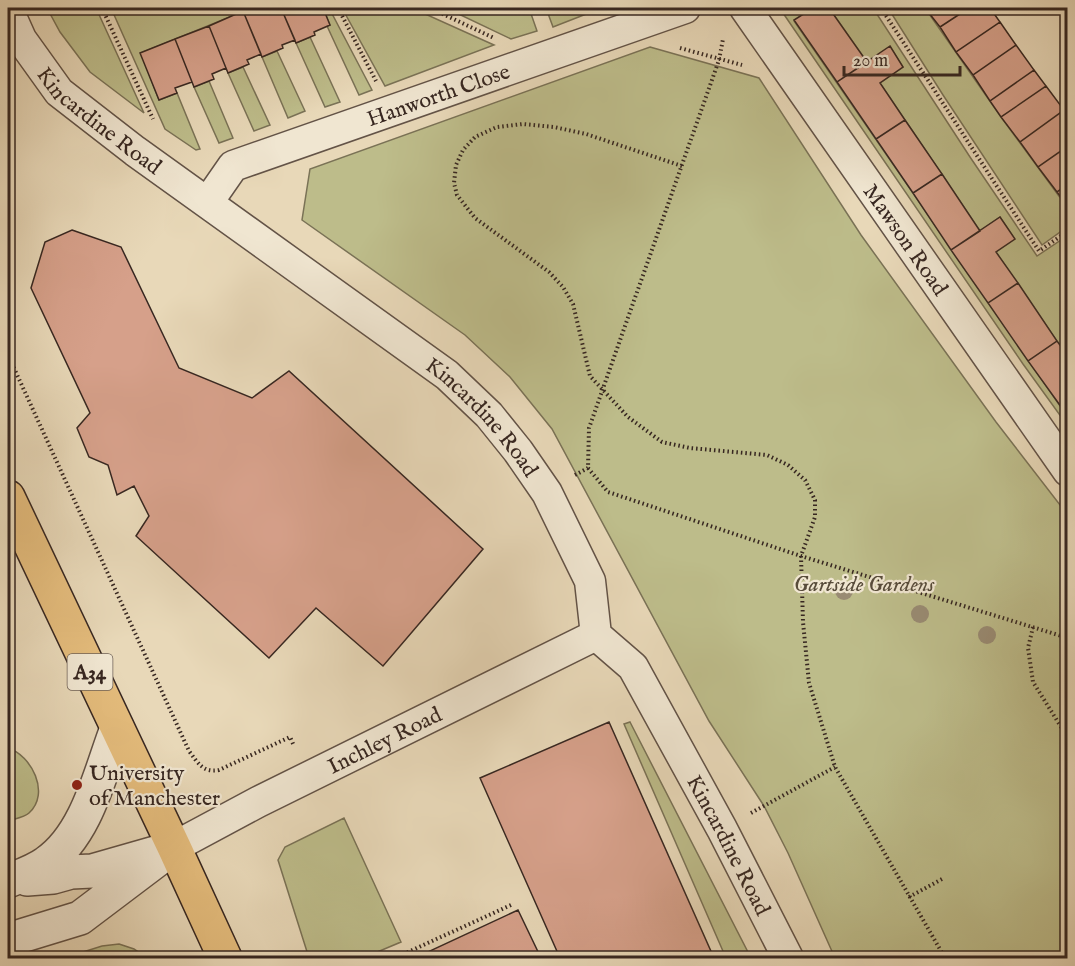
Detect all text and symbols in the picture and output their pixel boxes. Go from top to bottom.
scale bar [844,39,960,77]
text: 20 m [853,50,888,73]
street label: Hanworth Close [363,58,514,134]
street label: Kincardine Road [30,62,167,182]
street label: Mawson Road [856,179,954,302]
street label: Kincardine Road [419,352,544,483]
park label: Gartside Gardens [794,571,935,599]
road number: A34 [68,654,112,690]
street label: Inchley Road [323,701,447,781]
place label: University of Manchester [89,760,220,813]
street label: Kincardine Road [679,771,776,921]
marker: University of Manchester [70,778,84,792]

